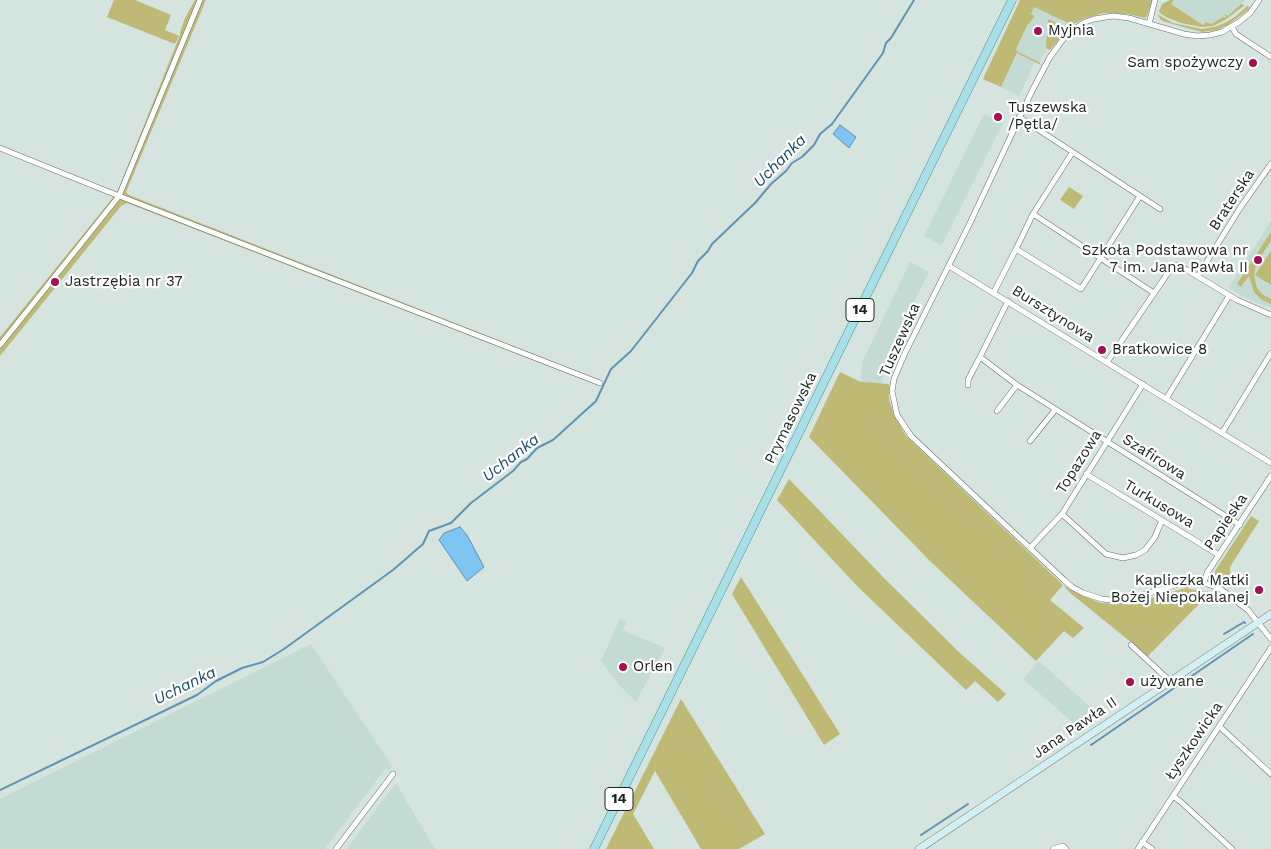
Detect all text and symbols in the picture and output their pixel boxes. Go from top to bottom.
place label: Myjnia [1048,22,1094,40]
marker: Myjnia [1032,25,1044,37]
place label: Sam spożywczy [1127,54,1243,72]
marker: Sam spożywczy [1247,57,1259,69]
place label: Tuszewska /Pętla/ [1008,99,1087,134]
marker: Tuszewska /Pętla/ [992,111,1004,123]
water label: Uchanka [750,131,810,191]
street label: Braterska [1206,166,1258,234]
place label: Szkoła Podstawowa nr 7 im. Jana Pawła II [1082,242,1248,277]
marker: Szkoła Podstawowa nr 7 im. Jana Pawła II [1252,254,1264,266]
place label: Jastrzębia nr 37 [65,273,183,291]
marker: Jastrzębia nr 37 [49,276,61,288]
street label: Bursztynowa [1008,282,1098,346]
road number: 14 [846,298,874,322]
street label: Tuszewska [876,300,924,380]
place label: Bratkowice 8 [1112,341,1207,359]
marker: Bratkowice 8 [1096,344,1108,356]
street label: Prymasowska [761,369,821,467]
street label: Topazowa [1052,427,1106,497]
water label: Uchanka [479,430,543,486]
street label: Szafirowa [1119,430,1189,484]
street label: Turkusowa [1121,476,1197,532]
street label: Papieska [1201,490,1251,554]
place label: Kapliczka Matki Bożej Niepokalanej [1111,572,1249,607]
marker: Kapliczka Matki Bożej Niepokalanej [1253,584,1265,596]
place label: Orlen [633,658,673,676]
marker: Orlen [617,661,629,673]
water label: Uchanka [151,663,219,709]
place label: używane [1140,673,1204,691]
marker: używane [1124,676,1136,688]
street label: Jana Pawła II [1030,693,1120,763]
street label: Łyszkowicka [1161,699,1227,783]
road number: 14 [605,788,633,811]

